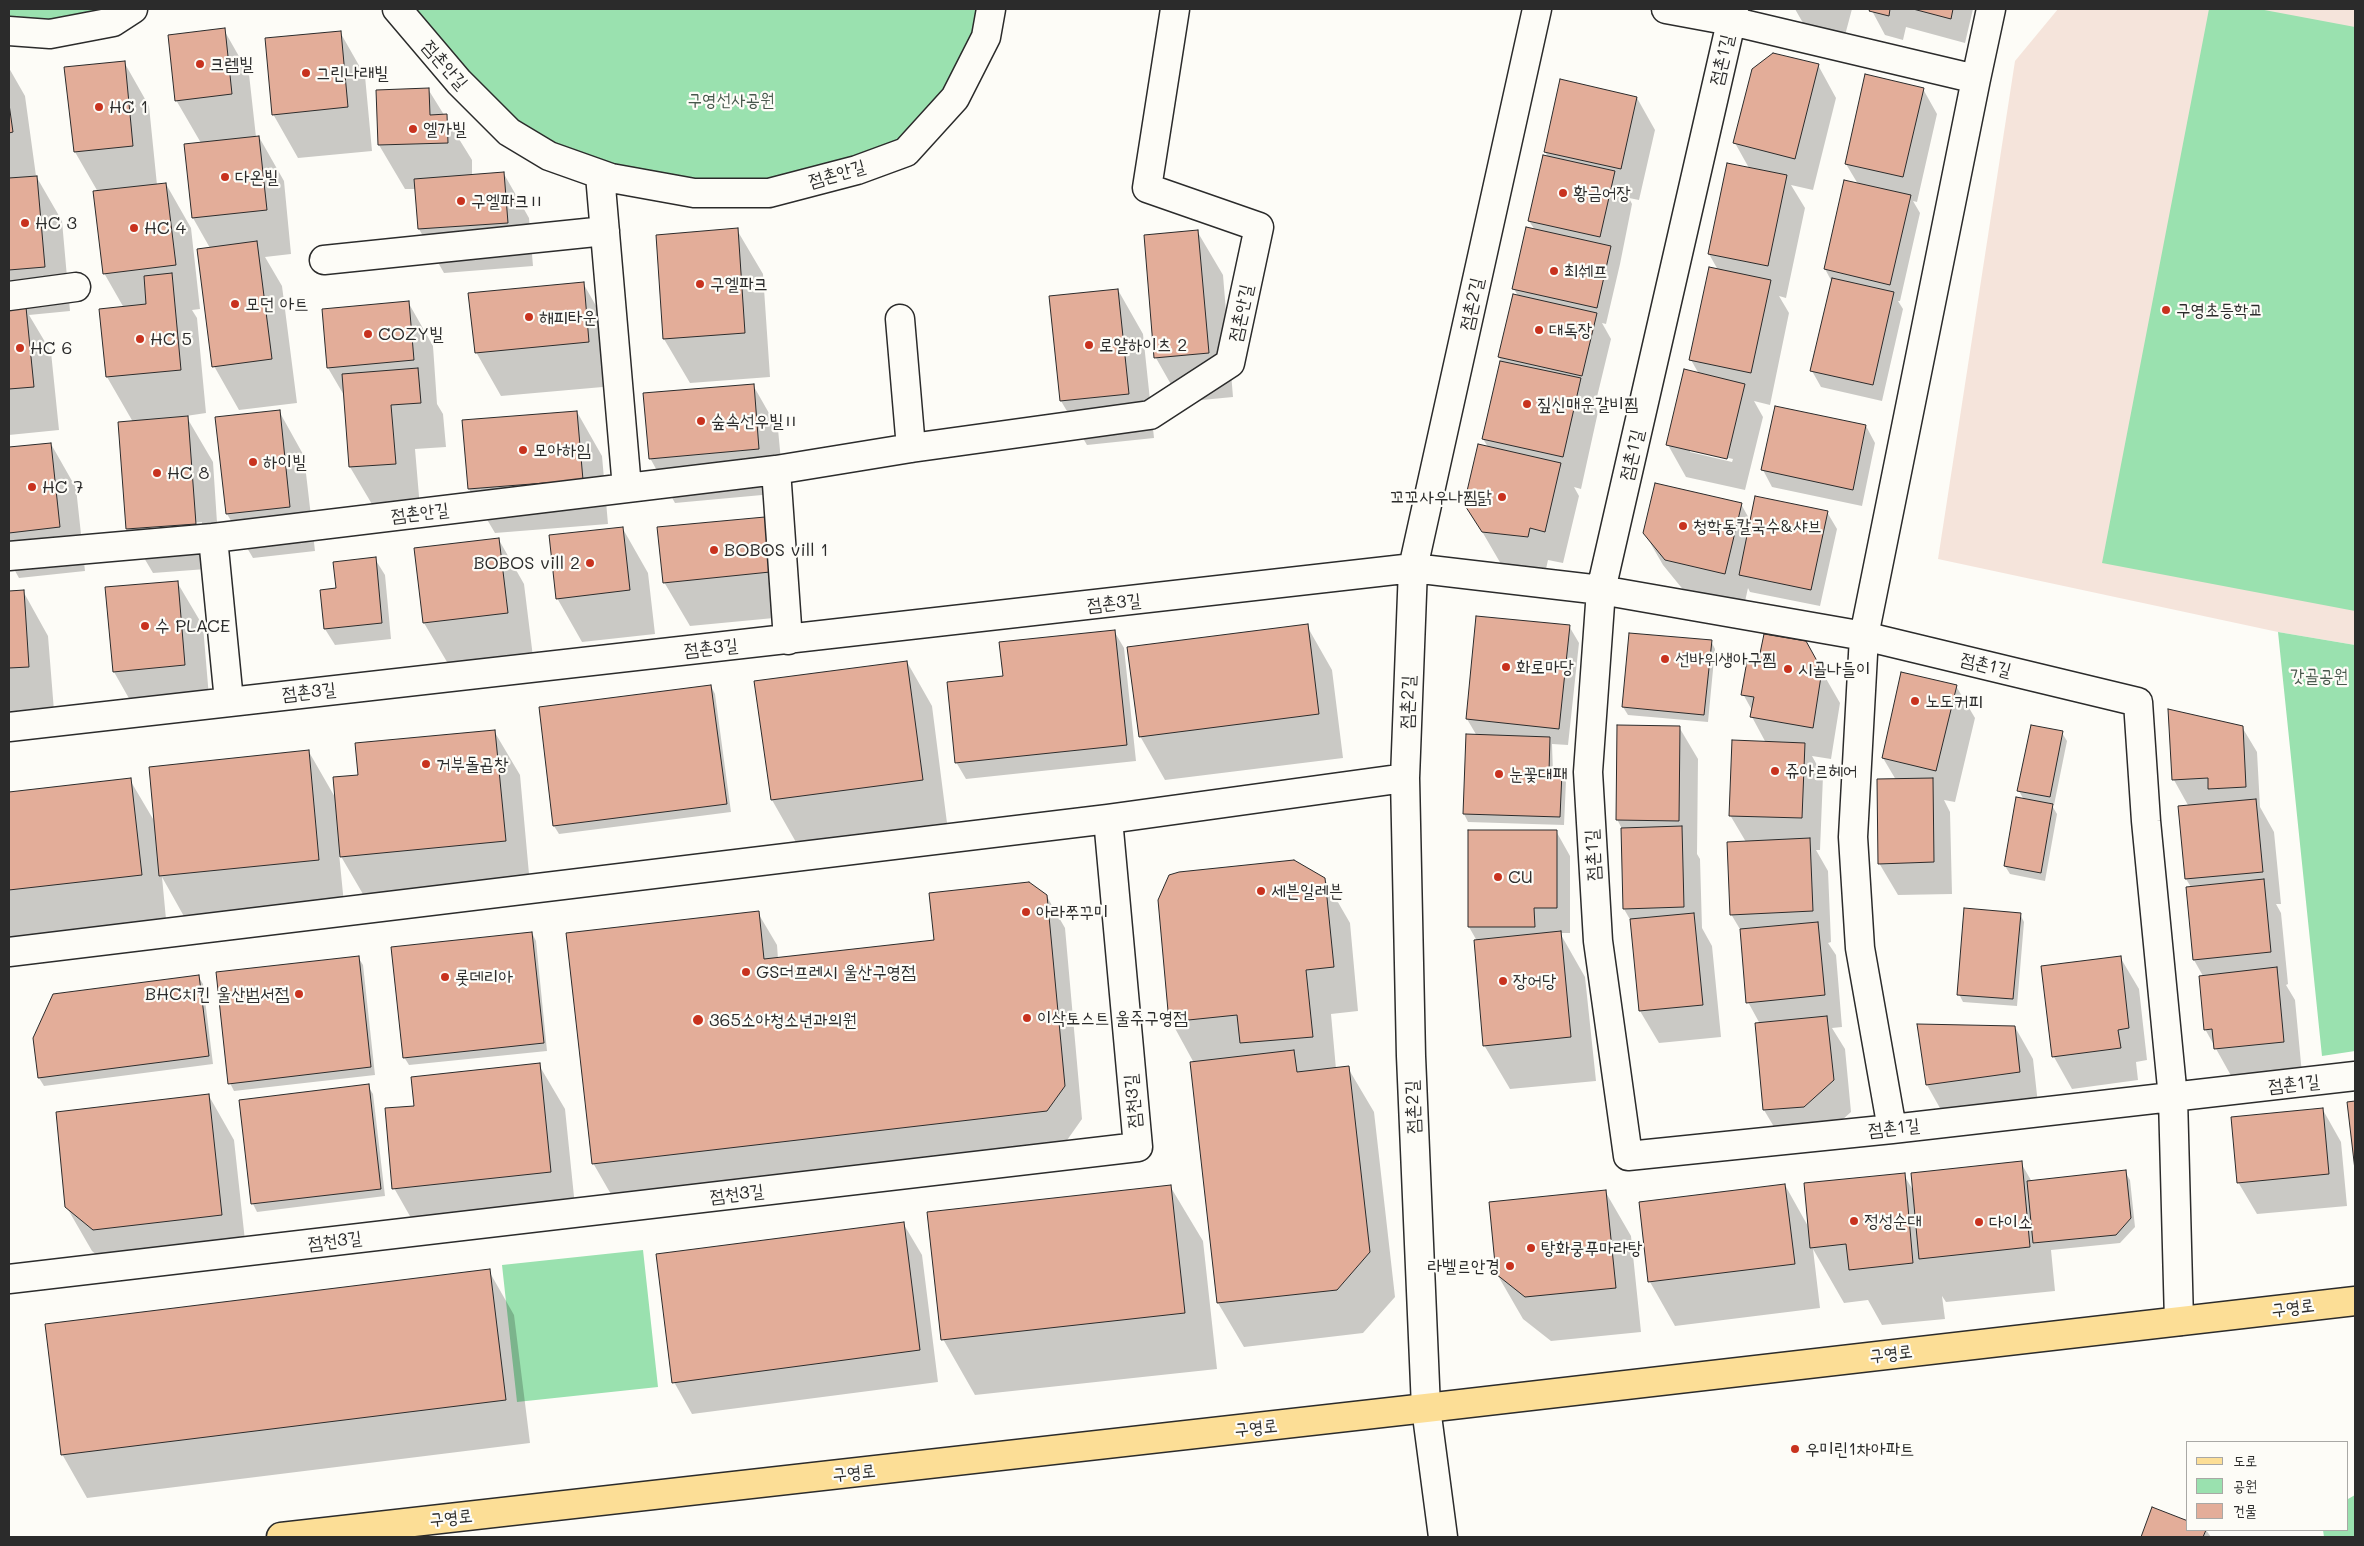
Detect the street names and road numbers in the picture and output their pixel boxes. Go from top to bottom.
street label: 점촌1길 [1706,32,1738,88]
street label: 점촌안길 [418,36,472,94]
street label: 점촌안길 [806,156,868,192]
street label: 점촌2길 [1456,276,1488,332]
street label: 점촌안길 [1224,282,1258,344]
street label: 점촌1길 [1616,427,1648,483]
street label: 점촌안길 [390,499,450,527]
street label: 점촌3길 [1086,589,1142,617]
street label: 점촌3길 [683,634,739,662]
street label: 점촌1길 [1958,648,2014,682]
street label: 점촌2길 [1396,675,1420,729]
street label: 점촌3길 [281,678,337,706]
street label: 점촌1길 [1581,829,1605,881]
street label: 점촌1길 [2267,1071,2321,1097]
street label: 점천3길 [1120,1073,1146,1129]
street label: 점촌2길 [1401,1080,1425,1134]
street label: 점촌1길 [1867,1115,1921,1141]
street label: 점천3길 [709,1180,765,1208]
street label: 점천3길 [307,1227,363,1255]
street label: 구영로 [2270,1295,2316,1321]
street label: 구영로 [1868,1341,1914,1367]
street label: 구영로 [1233,1415,1279,1441]
street label: 구영로 [831,1460,877,1486]
street label: 구영로 [428,1505,474,1531]

